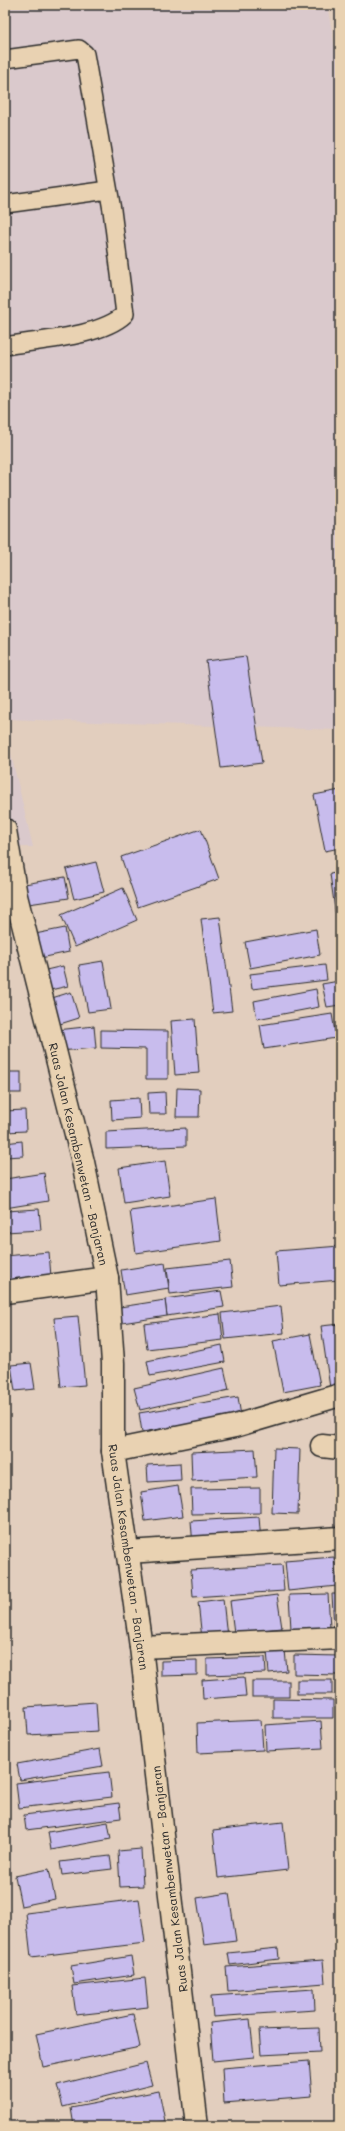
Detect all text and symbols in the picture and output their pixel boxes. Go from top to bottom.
street label: Ruas Jalan Kesambenwetan - Banjaran [46,1041,112,1267]
street label: Ruas Jalan Kesambenwetan - Banjaran [105,1443,153,1671]
street label: Ruas Jalan Kesambenwetan - Banjaran [147,1765,191,1993]

